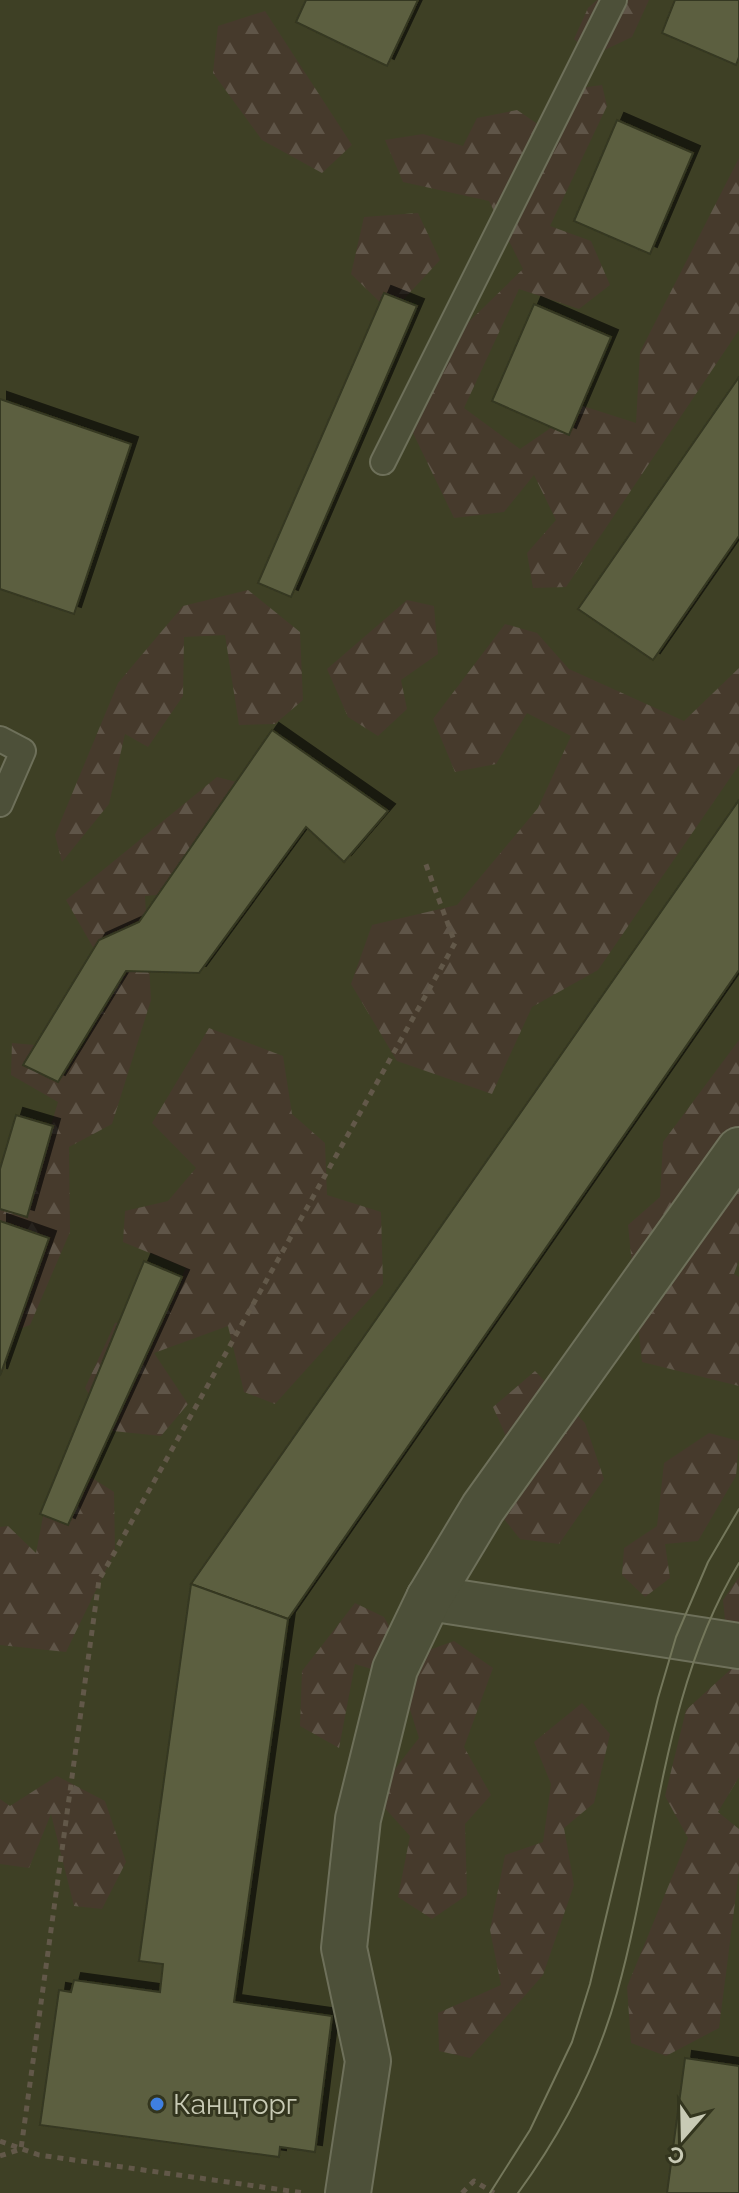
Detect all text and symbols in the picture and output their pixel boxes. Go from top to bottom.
place label: Канцторг [173,2088,297,2121]
marker: Канцторг [148,2095,166,2113]
north arrow [643,2097,723,2177]
text: С [665,2141,688,2171]

